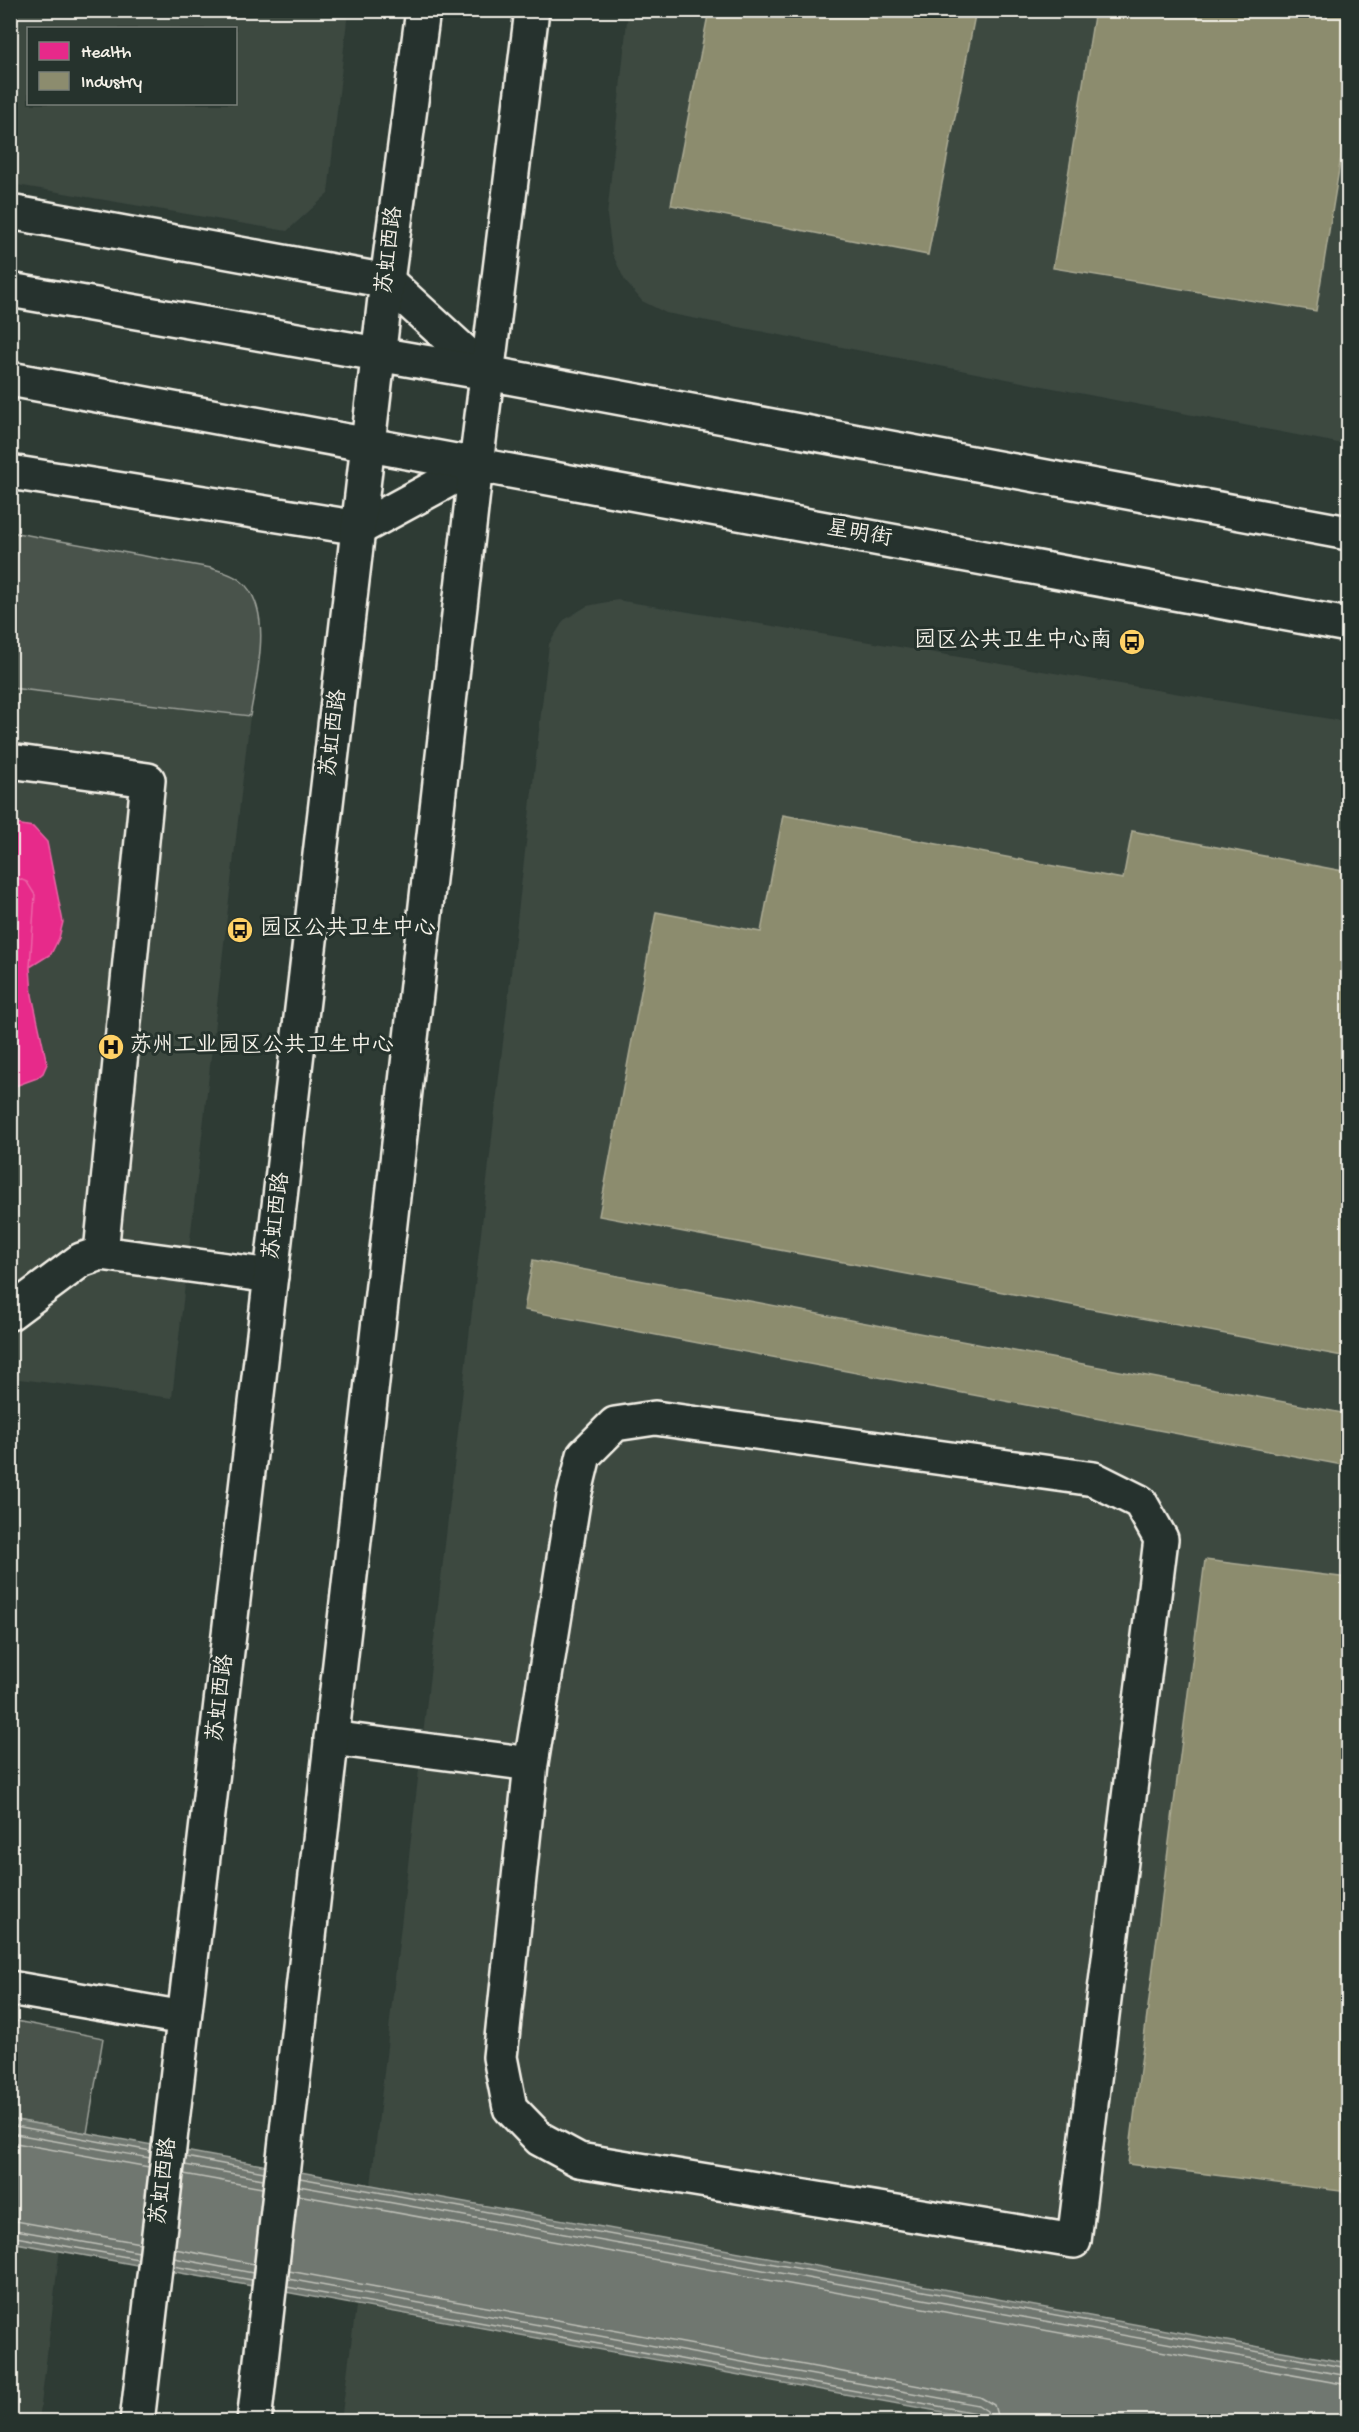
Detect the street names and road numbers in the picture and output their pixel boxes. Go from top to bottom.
street label: 苏虹西路 [371,204,409,295]
street label: 星明街 [824,515,894,554]
street label: 苏虹西路 [315,687,353,778]
street label: 苏虹西路 [258,1170,296,1261]
street label: 苏虹西路 [202,1652,240,1743]
street label: 苏虹西路 [145,2135,183,2226]

